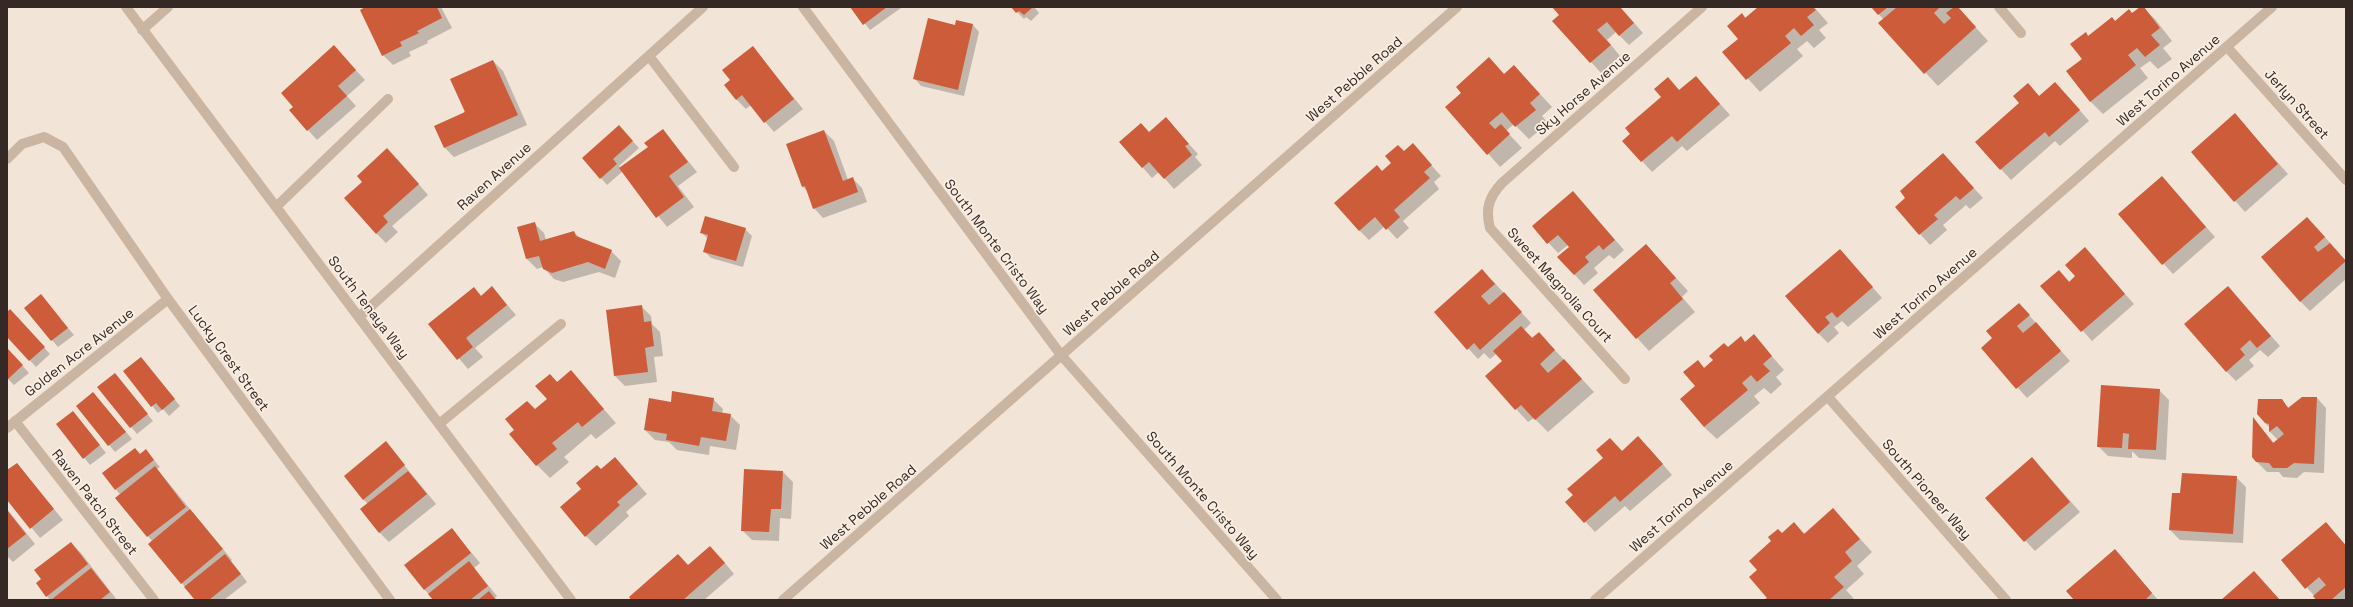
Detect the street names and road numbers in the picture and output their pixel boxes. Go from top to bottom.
street label: West Torino Avenue [2112,30,2224,130]
street label: West Pebble Road [1302,32,1406,126]
street label: Sky Horse Avenue [1532,47,1634,139]
street label: Jerlyn Street [2261,65,2333,143]
street label: Raven Avenue [453,138,535,214]
street label: South Monte Cristo Way [941,175,1053,317]
street label: Sweet Magnolia Court [1504,224,1616,346]
street label: West Torino Avenue [1869,243,1981,343]
street label: West Pebble Road [1059,246,1163,340]
street label: South Tenaya Way [324,252,414,362]
street label: Lucky Crest Street [185,302,273,414]
street label: Golden Acre Avenue [21,304,137,400]
street label: South Monte Cristo Way [1143,427,1263,563]
street label: South Pioneer Way [1878,435,1976,543]
street label: Raven Patch Street [48,445,142,559]
street label: West Torino Avenue [1625,456,1737,556]
street label: West Pebble Road [816,460,920,554]

